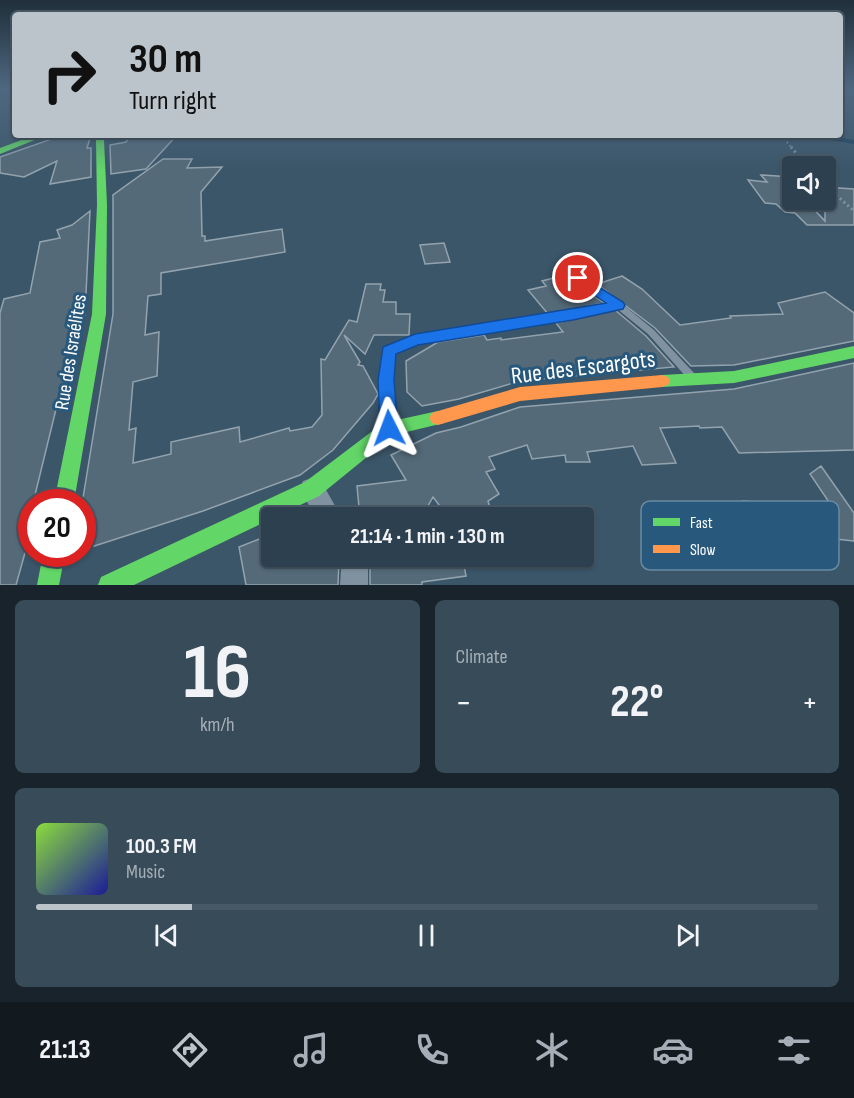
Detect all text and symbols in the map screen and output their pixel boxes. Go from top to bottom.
text: 30 m [129,34,202,85]
icon: right [30,36,108,114]
text: Turn right [129,85,216,117]
map controls [782,156,836,210]
button: sound [782,156,836,210]
pin [552,252,603,303]
icon: arrive [561,261,594,294]
street label: Rue des Israélites [50,293,92,412]
street label: Rue des Escargots [509,344,657,391]
position arrow [357,396,421,460]
speed limit sign: 20 [18,489,96,567]
legend [641,501,839,570]
text: Fast [690,514,713,533]
text: 21:14 · 1 min · 130 m [350,523,505,550]
text: Slow [690,541,715,560]
text: 16 [184,627,251,720]
text: Climate [456,645,508,669]
text: 22° [610,675,664,730]
text: − [456,683,472,723]
text: + [802,683,818,723]
text: km/h [200,713,235,737]
text: 100.3 FM [126,833,197,860]
text: Music [126,860,165,884]
icon: previous [150,919,183,952]
icon: pause [410,919,443,952]
icon: next [671,919,704,952]
icon: directions [169,1029,211,1071]
icon: music [290,1029,332,1071]
icon: phone [411,1029,453,1071]
icon: climate [531,1029,573,1071]
icon: car [652,1029,694,1071]
icon: filters [773,1029,815,1071]
text: 21:13 [39,1034,91,1066]

